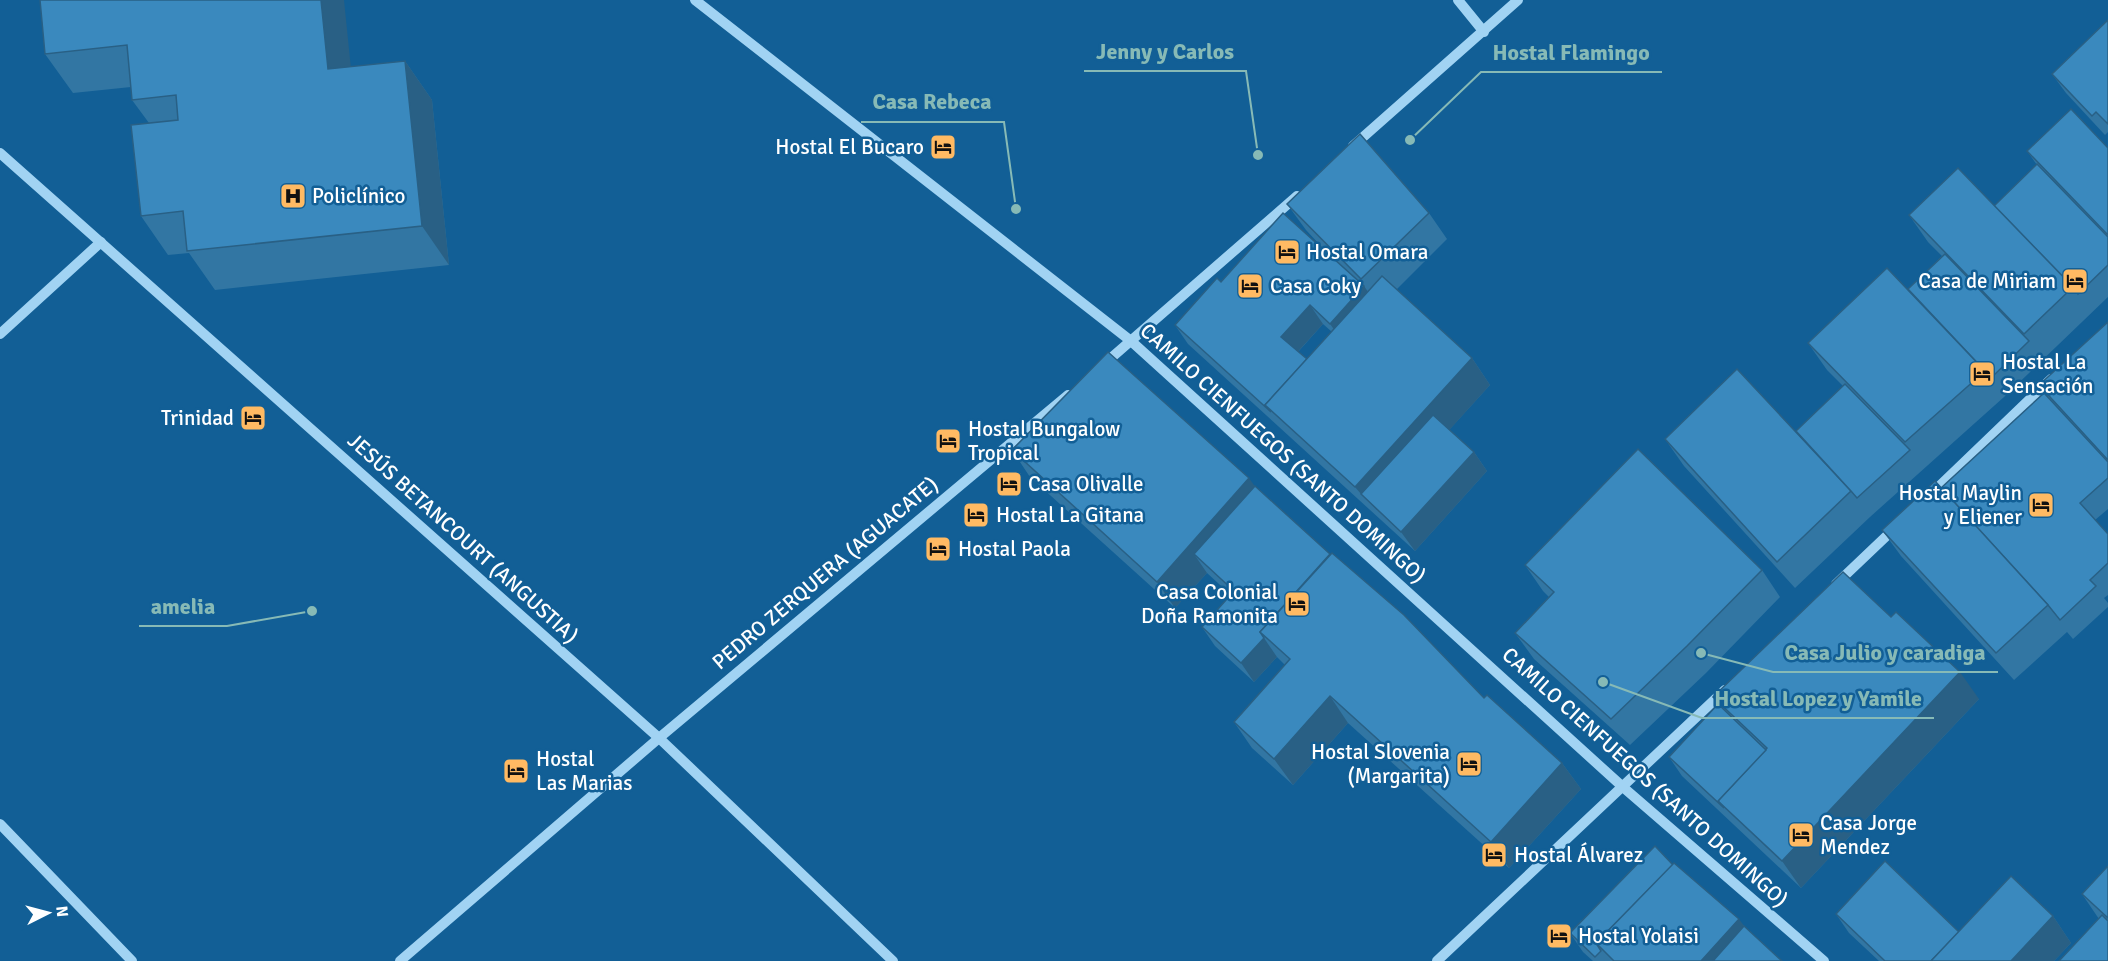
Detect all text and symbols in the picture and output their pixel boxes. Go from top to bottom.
callout: Jenny y Carlos [1084,31,1246,71]
callout: Hostal Flamingo [1481,32,1662,72]
text: Jenny y Carlos [1096,38,1234,65]
text: Hostal Flamingo [1492,39,1650,66]
callout: Casa Rebeca [861,82,1004,122]
text: Casa Rebeca [872,88,992,115]
hotel icon: Hostal El Bucaro [928,132,958,162]
place label: Hostal El Bucaro [775,134,924,160]
hospital icon: Policlínico [278,181,308,211]
place label: Policlínico [312,183,406,209]
hotel icon: Hostal Omara [1272,237,1302,267]
place label: Hostal Omara [1306,239,1428,265]
hotel icon: Casa de Miriam [2060,266,2090,296]
place label: Casa de Miriam [1918,268,2056,294]
hotel icon: Casa Coky [1235,271,1265,301]
place label: Casa Coky [1270,273,1362,299]
street label: CAMILO CIENFUEGOS (SANTO DOMINGO) [1135,318,1431,588]
place label: Hostal La Sensación [2002,349,2094,399]
hotel icon: Hostal La Sensación [1967,359,1997,389]
hotel icon: Trinidad [238,403,268,433]
place label: Trinidad [161,405,234,431]
place label: Hostal Bungalow Tropical [968,416,1120,466]
hotel icon: Hostal Bungalow Tropical [933,426,963,456]
street label: JESÚS BETANCOURT (ANGUSTIA) [342,428,584,648]
hotel icon: Casa Olivalle [994,469,1024,499]
street label: PEDRO ZERQUERA (AGUACATE) [707,471,943,675]
place label: Casa Olivalle [1028,471,1144,497]
place label: Hostal Maylin y Eliener [1899,480,2022,530]
hotel icon: Hostal Maylin y Eliener [2026,490,2056,520]
hotel icon: Hostal La Gitana [961,500,991,530]
place label: Hostal La Gitana [996,502,1144,528]
hotel icon: Hostal Paola [923,534,953,564]
place label: Hostal Paola [958,536,1071,562]
place label: Casa Colonial Doña Ramonita [1141,579,1278,629]
callout: amelia [139,586,227,626]
hotel icon: Casa Colonial Doña Ramonita [1282,589,1312,619]
text: amelia [151,593,215,620]
callout: Casa Julio y caradiga [1773,632,1998,672]
text: Casa Julio y caradiga [1784,639,1986,666]
street label: CAMILO CIENFUEGOS (SANTO DOMINGO) [1497,642,1793,912]
callout: Hostal Lopez y Yamile [1702,678,1934,718]
text: Hostal Lopez y Yamile [1714,685,1922,712]
place label: Hostal Slovenia (Margarita) [1311,739,1450,789]
place label: Hostal Las Marias [536,746,632,796]
hotel icon: Hostal Slovenia (Margarita) [1454,749,1484,779]
hotel icon: Hostal Las Marias [501,756,531,786]
place label: Casa Jorge Mendez [1820,810,1917,860]
hotel icon: Casa Jorge Mendez [1786,820,1816,850]
hotel icon: Hostal Álvarez [1479,840,1509,870]
place label: Hostal Álvarez [1514,842,1643,868]
north arrow [18,883,78,943]
text: N [51,905,72,918]
hotel icon: Hostal Yolaisi [1544,921,1574,951]
place label: Hostal Yolaisi [1578,923,1699,949]

